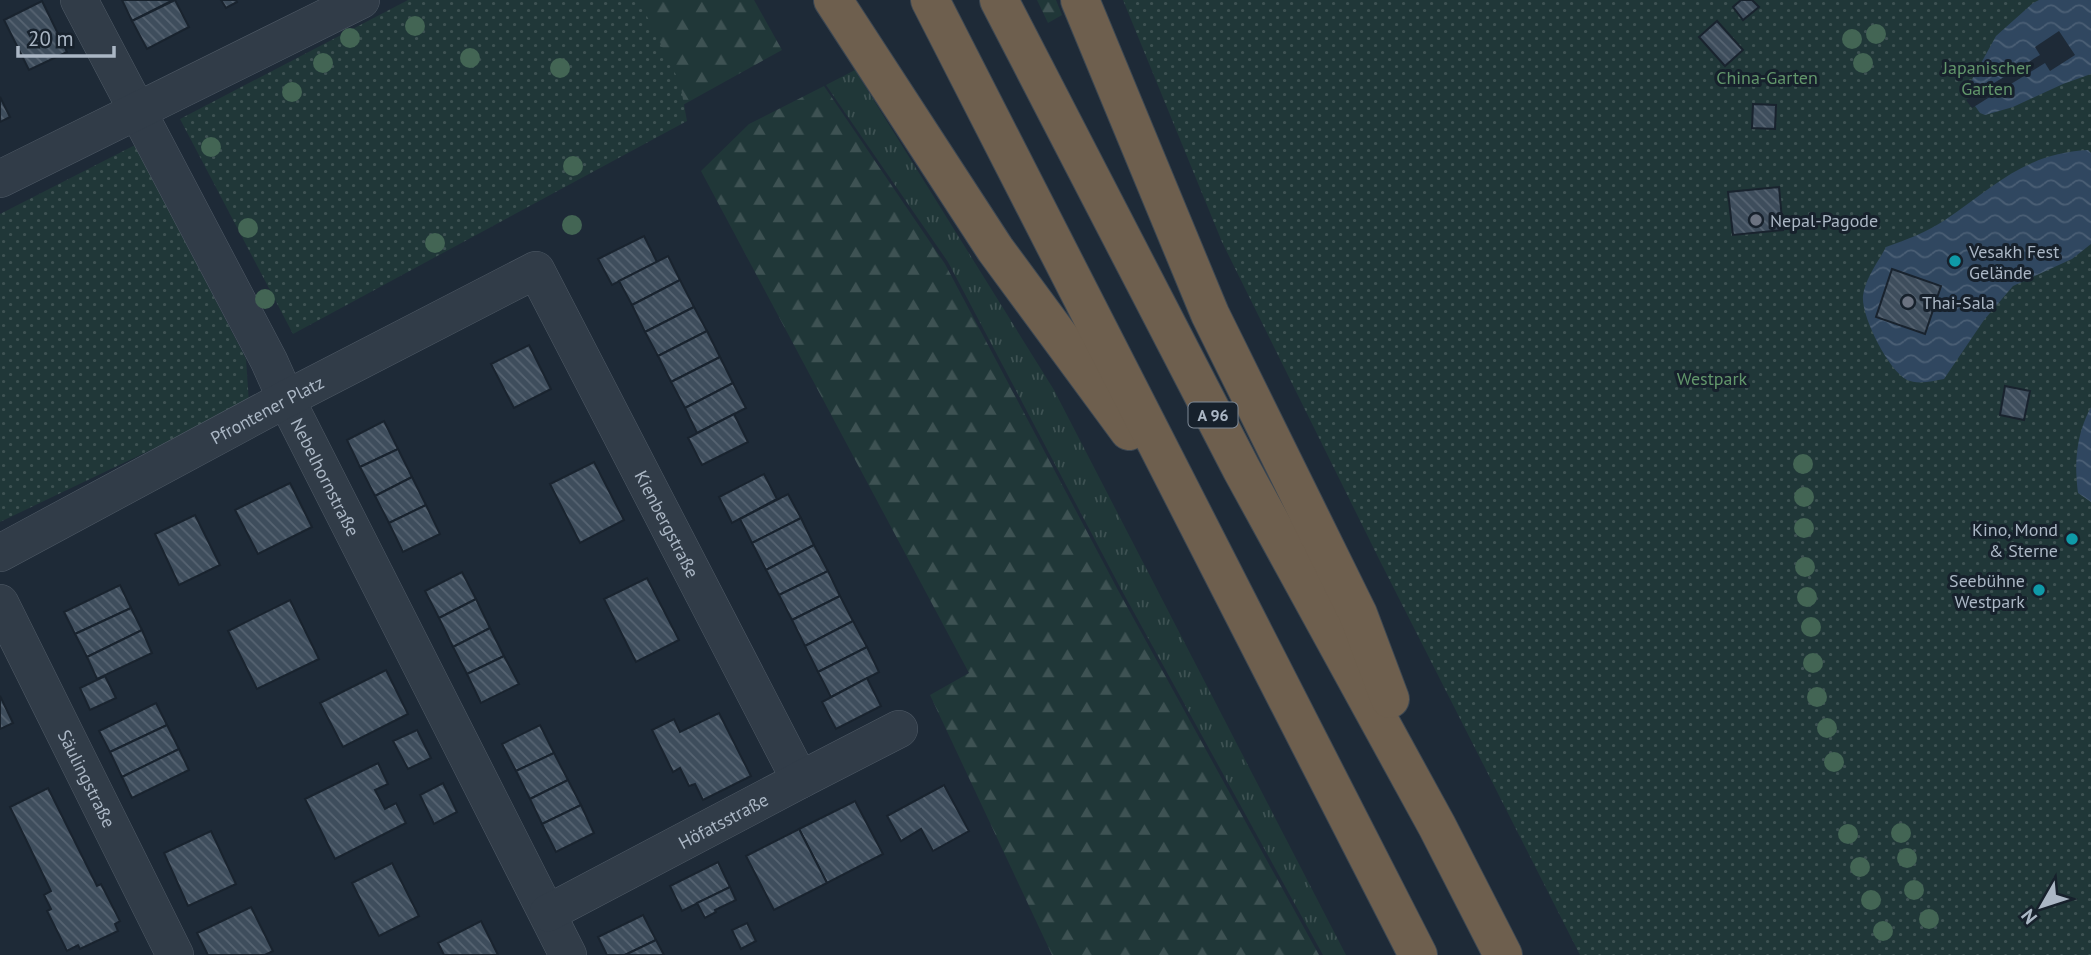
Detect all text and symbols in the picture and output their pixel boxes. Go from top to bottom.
scale bar [18,14,114,58]
text: 20 m [28,25,74,52]
park label: Japanischer Garten [1942,56,2031,100]
park label: China-Garten [1716,66,1818,89]
place label: Nepal-Pagode [1770,209,1878,232]
marker: Nepal-Pagode [1748,212,1764,228]
place label: Vesakh Fest Gelände [1968,240,2059,284]
marker: Vesakh Fest Gelände [1947,253,1963,269]
place label: Thai-Sala [1922,291,1995,314]
marker: Thai-Sala [1900,294,1916,310]
park label: Westpark [1677,367,1748,390]
street label: Pfrontener Platz [206,370,327,449]
road number: A 96 [1188,402,1238,428]
street label: Nebelhornstraße [286,414,365,540]
street label: Kienbergstraße [630,466,705,582]
place label: Kino, Mond & Sterne [1972,518,2058,562]
marker: Kino, Mond & Sterne [2064,531,2080,547]
place label: Seebühne Westpark [1949,569,2025,613]
marker: Seebühne Westpark [2031,582,2047,598]
street label: Säulingstraße [53,726,121,831]
street label: Höfatsstraße [674,787,772,854]
north arrow [2007,871,2077,941]
text: N [2016,904,2042,929]

